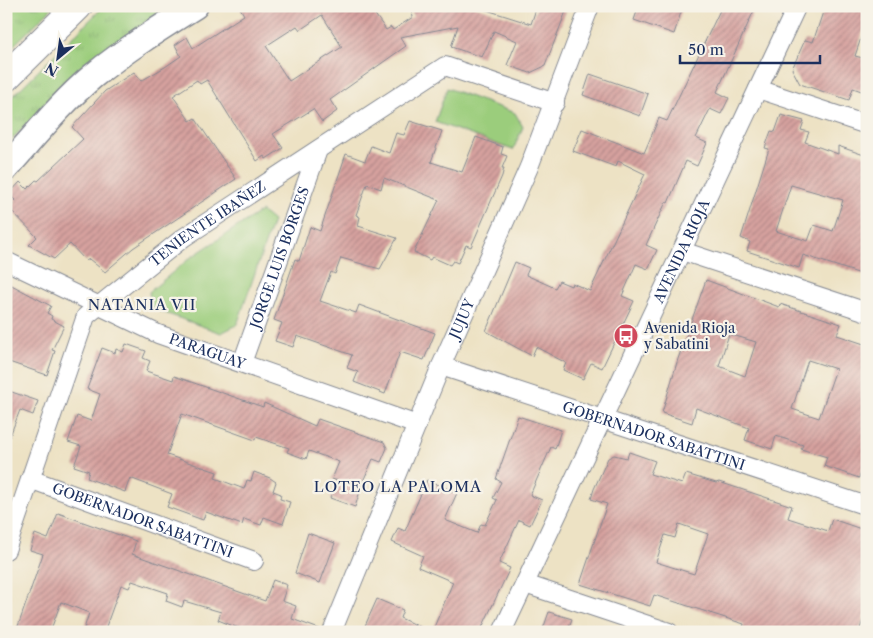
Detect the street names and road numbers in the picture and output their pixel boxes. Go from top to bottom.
street label: TENIENTE IBAÑEZ [146,177,269,271]
street label: JORGE LUIS BORGES [245,184,313,333]
street label: AVENIDA RIOJA [649,196,714,307]
street label: JUJUY [444,295,479,343]
street label: PARAGUAY [167,330,249,373]
street label: GOBERNADOR SABATTINI [560,398,747,474]
street label: GOBERNADOR SABATTINI [50,479,235,562]

